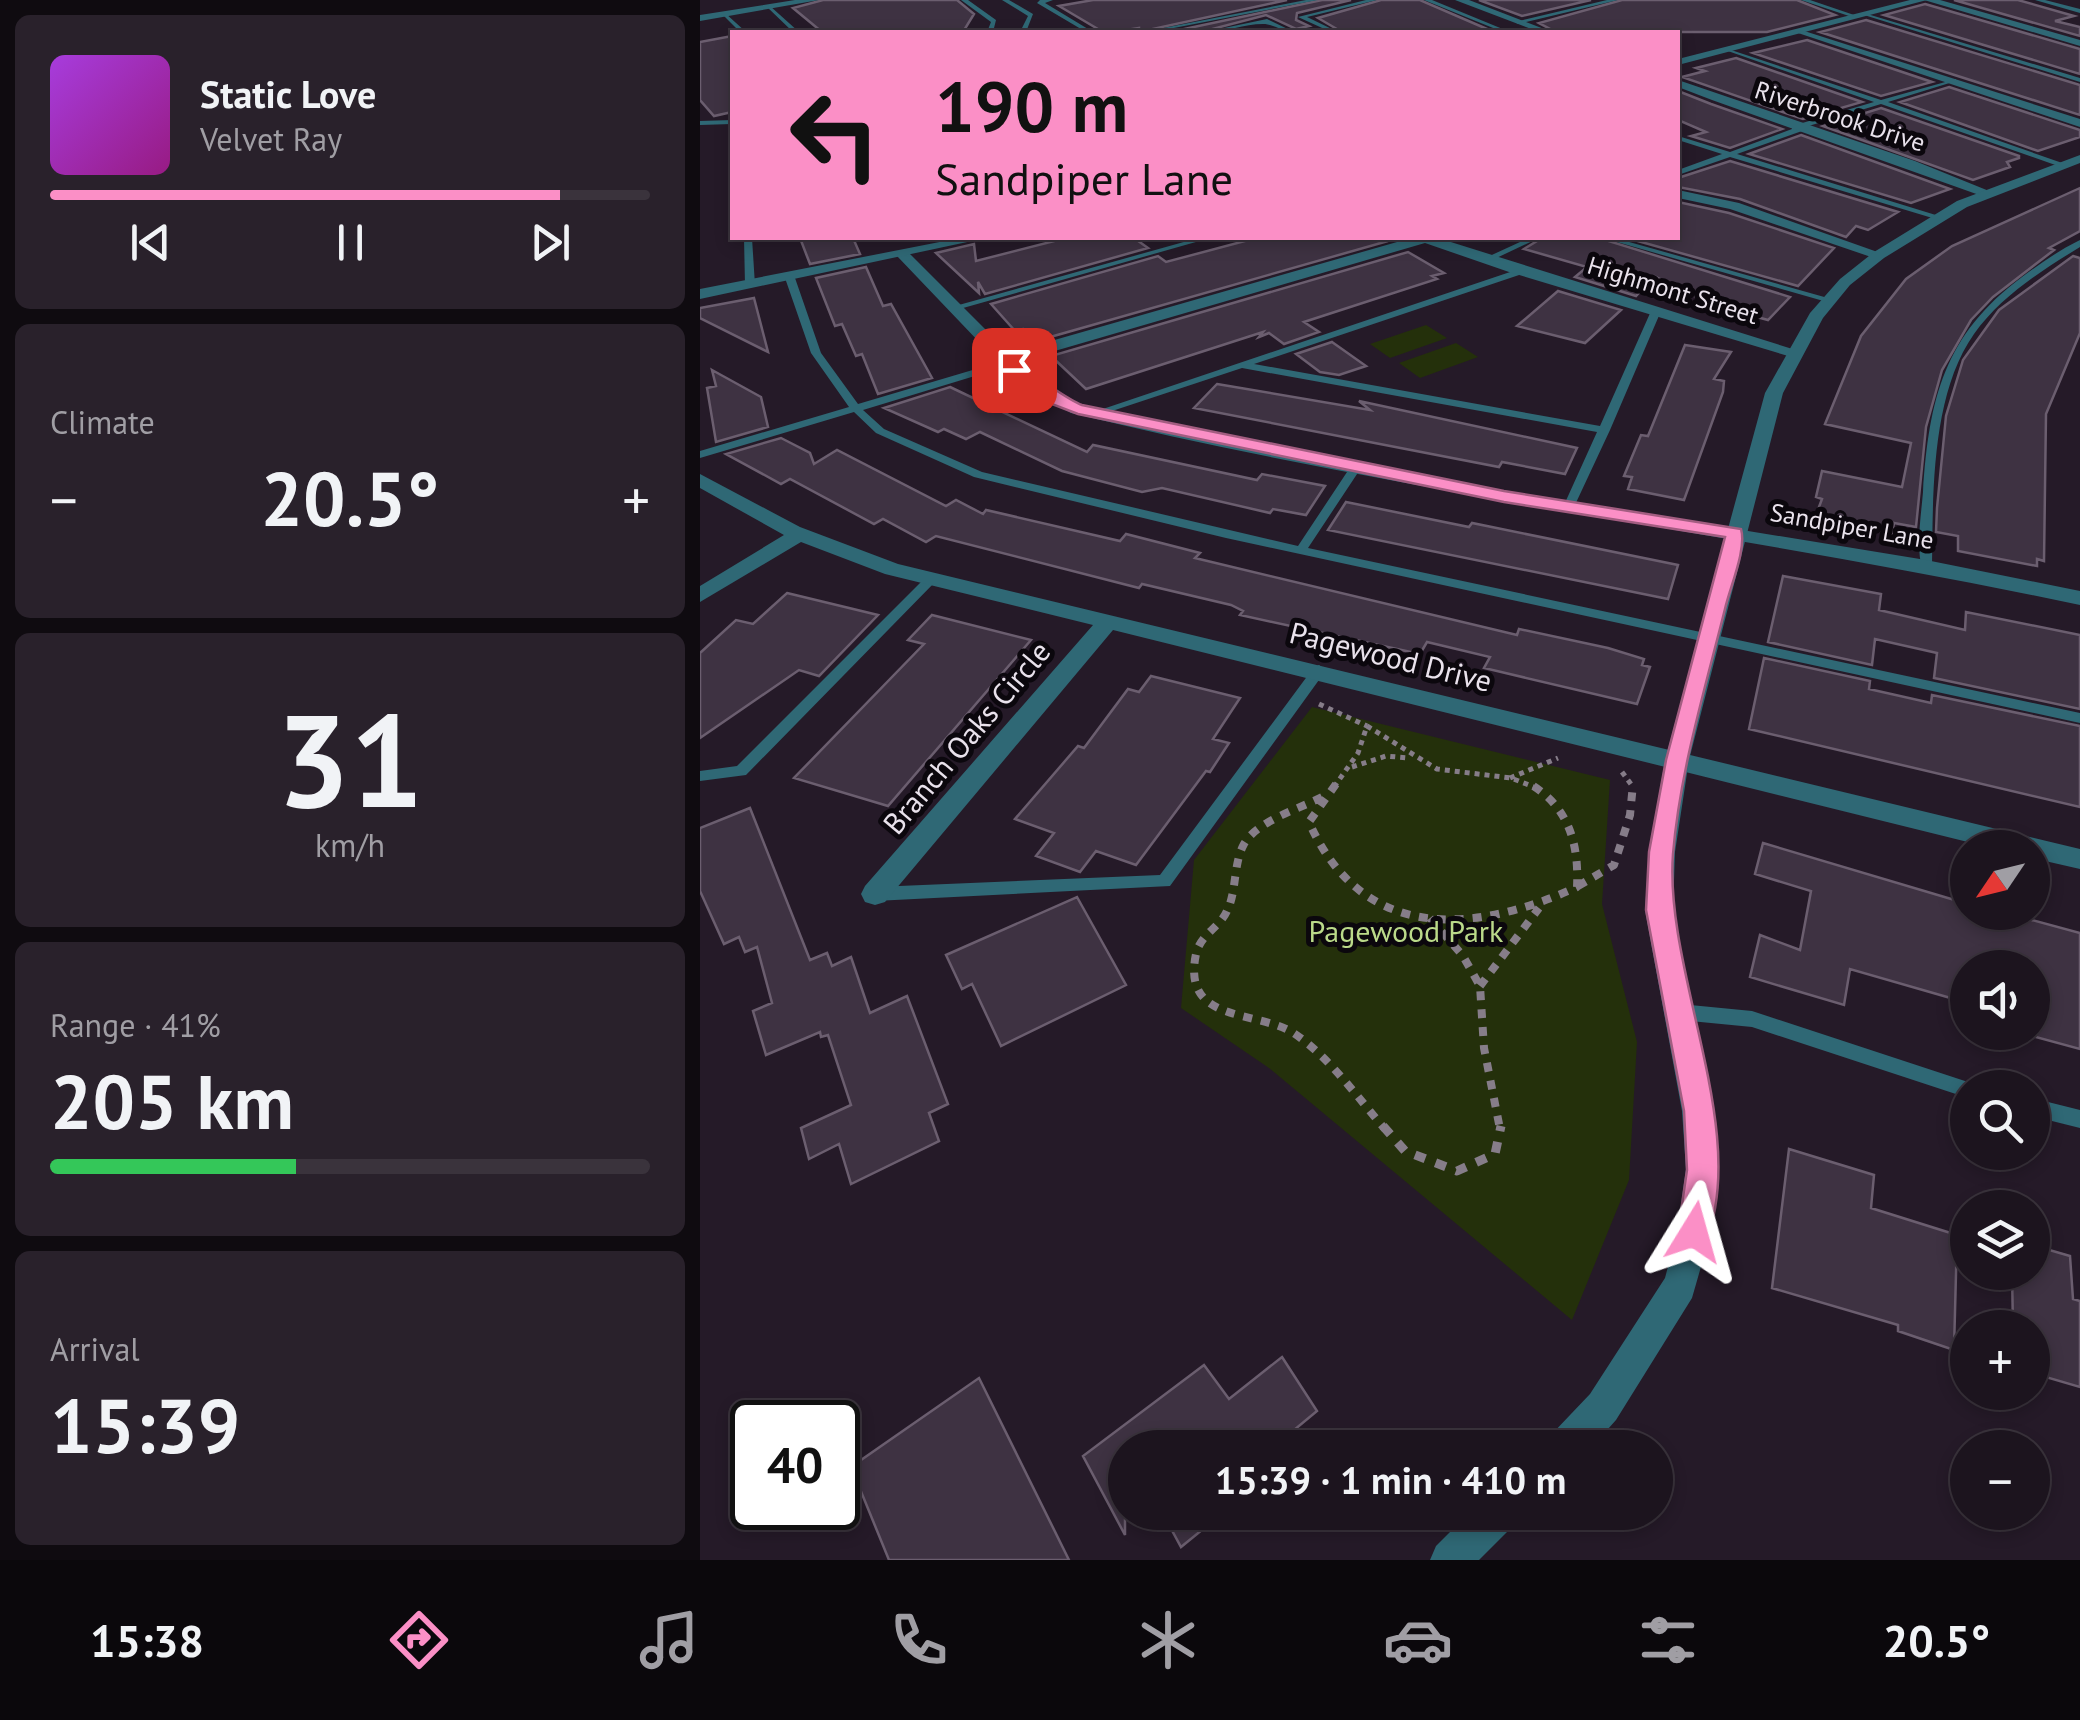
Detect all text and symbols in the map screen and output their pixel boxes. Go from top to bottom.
text: 190 m [935,61,1128,151]
text: Static Love [200,69,376,118]
icon: left [770,70,900,200]
street label: Riverbrook Drive [1751,73,1929,159]
text: Velvet Ray [200,118,342,160]
text: Sandpiper Lane [935,149,1233,207]
icon: previous [123,215,178,270]
icon: pause [323,215,378,270]
icon: next [523,215,578,270]
street label: Highmont Street [1584,249,1763,331]
pin [972,328,1057,413]
icon: arrive [987,343,1042,398]
text: Climate [50,401,155,443]
text: 20.5° [261,450,439,547]
text: − [50,464,78,535]
text: + [622,464,650,535]
street label: Sandpiper Lane [1768,496,1936,556]
street label: Pagewood Drive [1286,612,1496,700]
street label: Branch Oaks Circle [874,632,1058,842]
text: 31 [276,675,424,843]
text: km/h [315,824,385,866]
north arrow [1950,830,2050,930]
map controls [1950,830,2050,1530]
park label: Pagewood Park [1309,911,1504,950]
button: sound [1950,950,2050,1050]
text: Range · 41% [50,1004,221,1046]
text: 205 km [50,1053,294,1150]
button: search [1950,1070,2050,1170]
position arrow [1642,1180,1746,1284]
button: layers [1950,1190,2050,1290]
button: + [1950,1310,2050,1410]
text: Arrival [50,1328,140,1370]
text: 15:39 [50,1377,240,1474]
speed limit sign: 40 [730,1400,860,1530]
button: − [1950,1430,2050,1530]
text: 15:39 · 1 min · 410 m [1215,1455,1566,1504]
icon: directions [384,1605,454,1675]
icon: music [634,1605,704,1675]
icon: phone [884,1605,954,1675]
icon: climate [1133,1605,1203,1675]
icon: car [1383,1605,1453,1675]
icon: filters [1633,1605,1703,1675]
text: 15:38 [90,1611,204,1669]
text: 20.5° [1883,1611,1990,1669]

